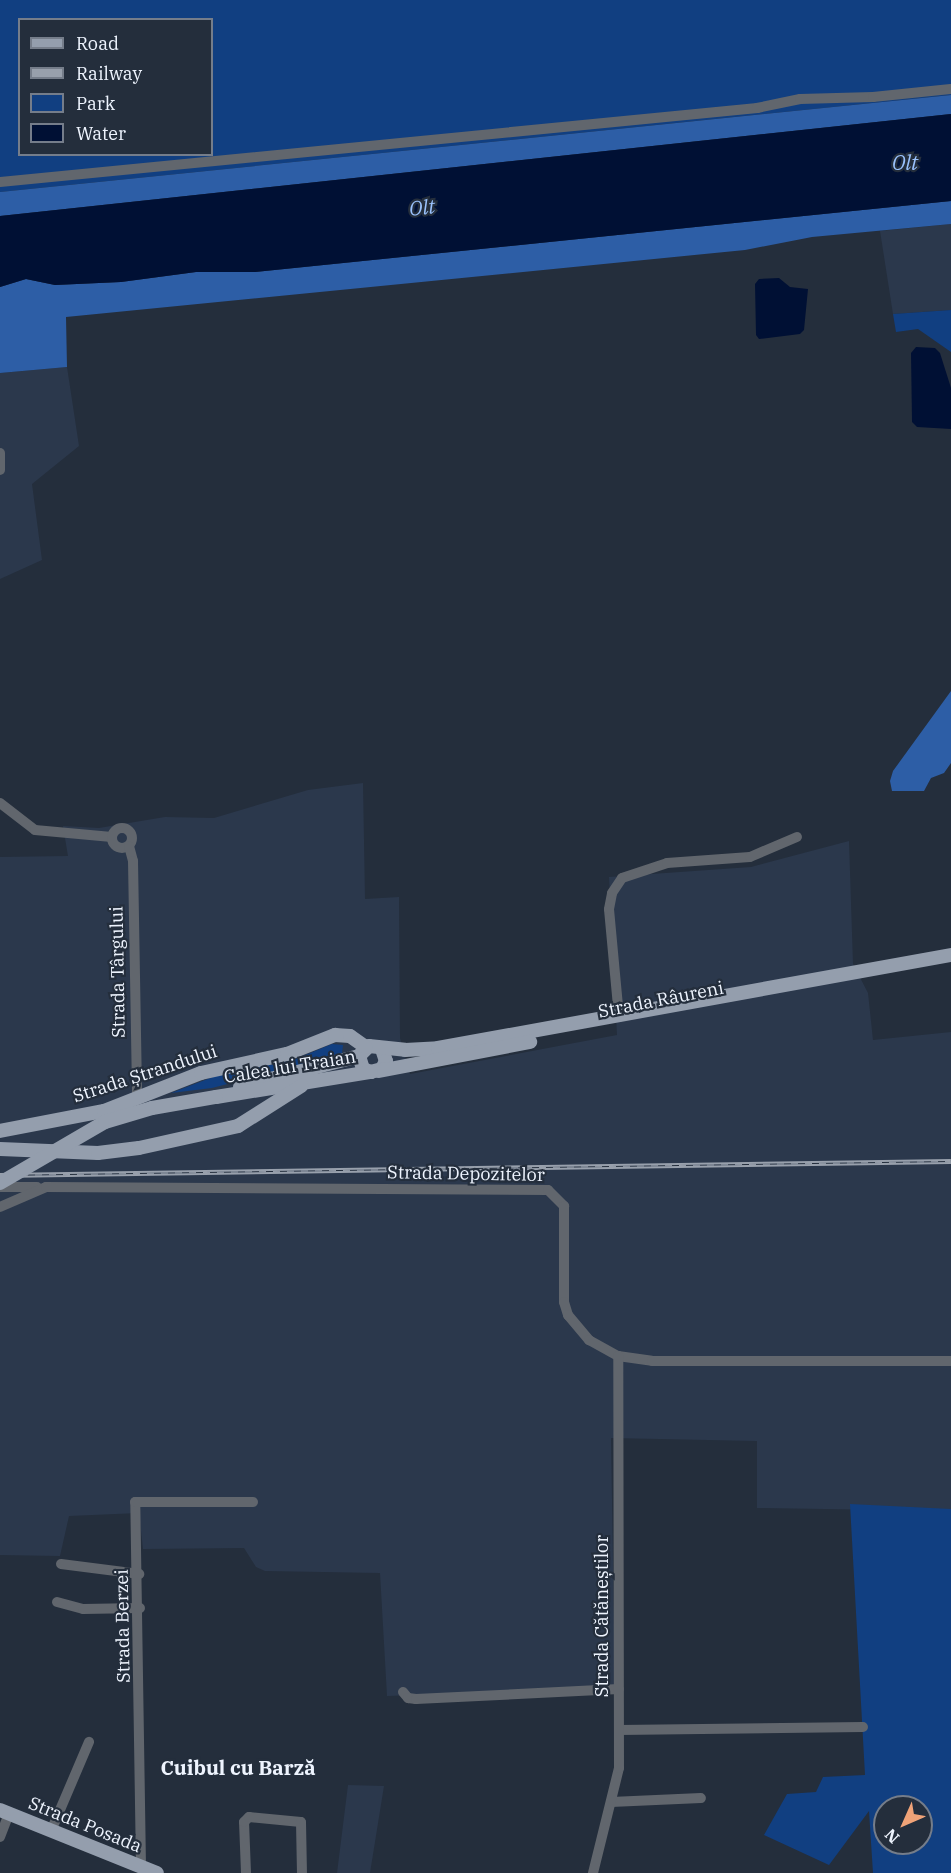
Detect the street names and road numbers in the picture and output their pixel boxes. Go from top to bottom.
street label: Strada Târgului [106,906,130,1038]
street label: Strada Râureni [596,977,726,1023]
street label: Strada Ștrandului [70,1041,220,1107]
street label: Calea lui Traian [223,1046,357,1088]
street label: Strada Depozitelor [387,1162,545,1186]
street label: Strada Cătăneștilor [591,1535,613,1697]
street label: Strada Berzei [111,1569,135,1683]
street label: Strada Posada [25,1792,145,1858]

